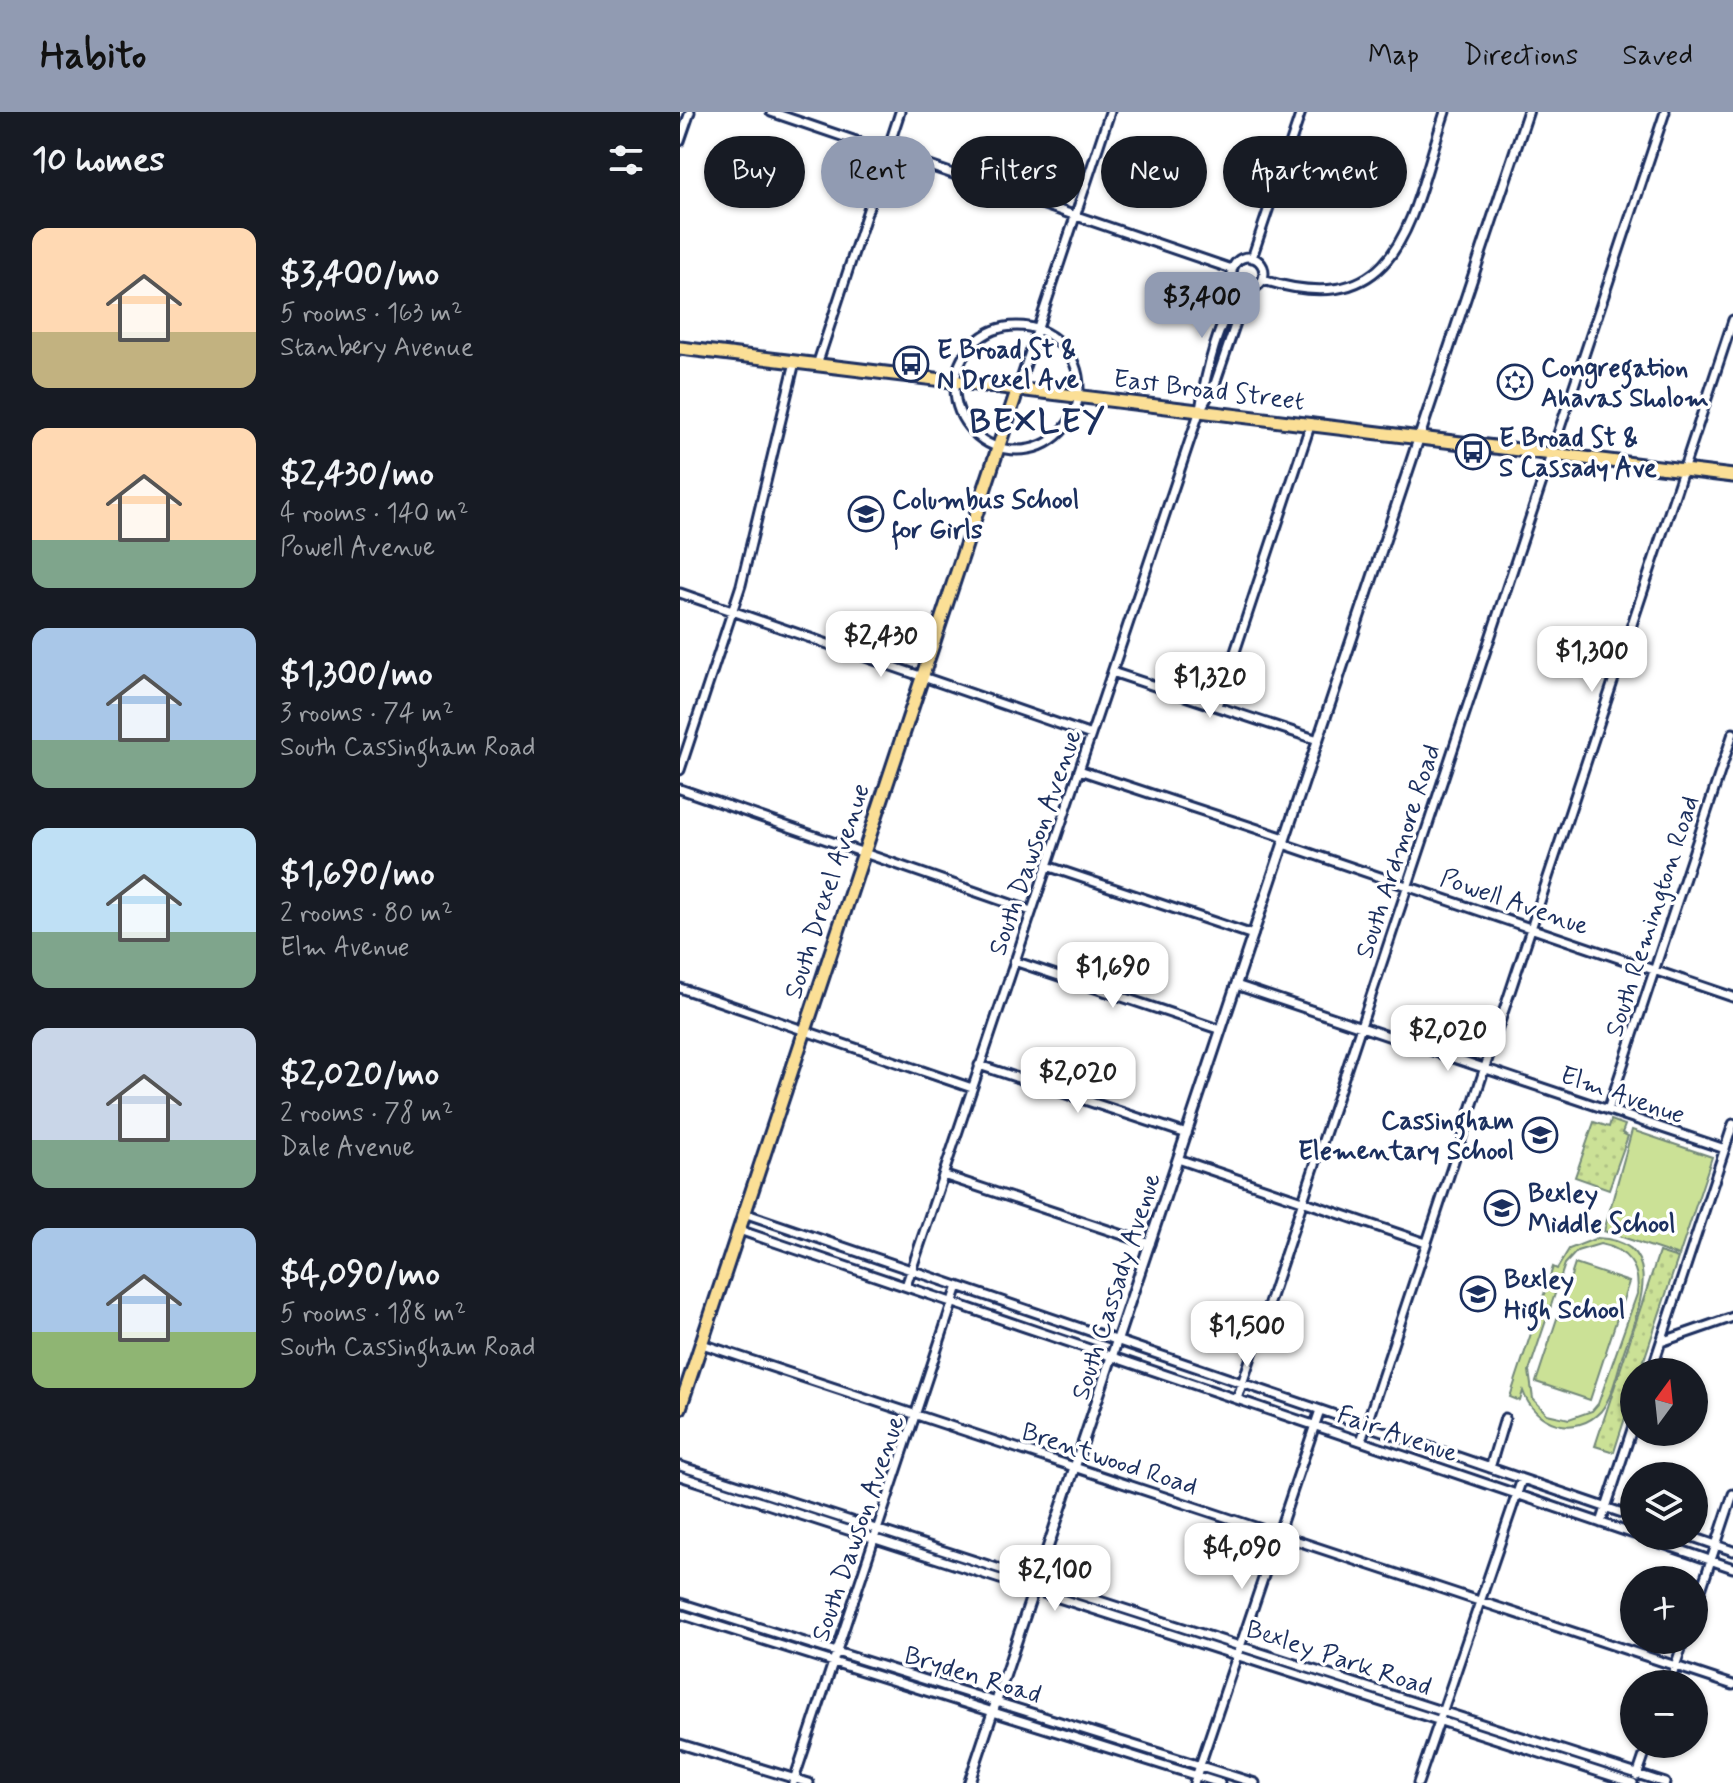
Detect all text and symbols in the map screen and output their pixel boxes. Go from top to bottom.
text: Habito [40,32,146,81]
text: Map [1368,38,1419,75]
text: Directions [1463,38,1578,75]
text: Saved [1622,38,1693,75]
chip: Buy [704,136,805,208]
chip: Rent [821,136,935,208]
chip: Filters [951,136,1085,208]
chip: New [1101,136,1207,208]
chip: Apartment [1223,136,1407,208]
text: 10 homes [32,138,165,183]
icon: filters [604,138,648,182]
text: $3,400/mo [280,252,439,297]
icon: home [96,260,192,356]
pin: $3,400 [1137,272,1267,340]
text: $3,400 [1163,281,1241,315]
text: 5 rooms · 163 m² [280,297,463,331]
text: Stanbery Avenue [280,331,474,365]
place label: E Broad St & N Drexel Ave [937,334,1079,398]
bus stop icon: E Broad St & N Drexel Ave [892,345,930,383]
place label: Congregation Ahavas Sholom [1541,352,1709,416]
street label: East Broad Street [1111,362,1306,420]
synagogue icon: Congregation Ahavas Sholom [1496,363,1534,401]
district label: BEXLEY [969,400,1107,445]
place label: E Broad St & S Cassady Ave [1499,422,1657,486]
bus stop icon: E Broad St & S Cassady Ave [1454,433,1492,471]
text: $2,430/mo [280,452,434,497]
icon: home [96,460,192,556]
place label: Columbus School for Girls [891,484,1079,550]
school or university icon: Columbus School for Girls [847,495,885,533]
text: 4 rooms · 140 m² [280,497,469,531]
text: Powell Avenue [280,531,435,565]
pin: $2,430 [816,611,946,679]
text: $2,430 [844,620,918,654]
pin: $1,300 [1527,626,1657,694]
text: $1,300 [1555,635,1629,669]
text: $1,300/mo [280,652,433,697]
pin: $1,320 [1145,652,1275,720]
icon: home [96,660,192,756]
text: $1,320 [1173,661,1247,695]
text: 3 rooms · 74 m² [280,697,454,731]
street label: South Dawson Avenue [981,725,1091,960]
text: South Cassingham Road [280,731,536,765]
street label: South Ardmore Road [1348,740,1450,963]
street label: South Drexel Avenue [777,780,879,1004]
street label: South Remington Road [1598,792,1708,1042]
text: $1,690/mo [280,852,435,897]
icon: home [96,860,192,956]
street label: Powell Avenue [1436,862,1593,944]
text: 2 rooms · 80 m² [280,897,453,931]
text: Elm Avenue [280,931,410,965]
pin: $1,690 [1048,942,1178,1010]
text: $1,690 [1075,951,1151,985]
pin: $2,020 [1383,1005,1513,1073]
text: $2,020 [1409,1014,1487,1048]
pin: $2,020 [1013,1047,1143,1115]
text: $2,020/mo [280,1052,439,1097]
text: $2,020 [1039,1056,1117,1090]
street label: Elm Avenue [1556,1059,1689,1133]
icon: home [96,1060,192,1156]
text: 2 rooms · 78 m² [280,1097,453,1131]
place label: Cassingham Elementary School [1298,1105,1514,1169]
school or university icon: Cassingham Elementary School [1521,1116,1559,1154]
text: Dale Avenue [280,1131,414,1165]
street label: South Cassady Avenue [1064,1169,1170,1405]
place label: Bexley Middle School [1528,1178,1676,1242]
school or university icon: Bexley Middle School [1483,1189,1521,1227]
text: $4,090/mo [280,1252,440,1297]
icon: home [96,1260,192,1356]
place label: Bexley High School [1504,1264,1625,1331]
school or university icon: Bexley High School [1459,1275,1497,1313]
text: 5 rooms · 188 m² [280,1297,466,1331]
pin: $1,500 [1182,1301,1312,1369]
text: $1,500 [1209,1310,1285,1344]
text: South Cassingham Road [280,1331,536,1365]
north arrow [1620,1358,1708,1446]
map controls [1620,1358,1708,1758]
street label: Fair Avenue [1332,1398,1462,1471]
street label: South Dawson Avenue [804,1411,914,1646]
street label: Brentwood Road [1017,1415,1202,1504]
button: layers [1620,1462,1708,1550]
pin: $4,090 [1177,1523,1307,1591]
text: $4,090 [1202,1532,1282,1566]
pin: $2,100 [990,1545,1120,1613]
text: $2,100 [1017,1554,1093,1588]
button: + [1620,1566,1708,1654]
street label: Bexley Park Road [1241,1613,1435,1705]
street label: Bryden Road [900,1639,1045,1713]
button: − [1620,1670,1708,1758]

